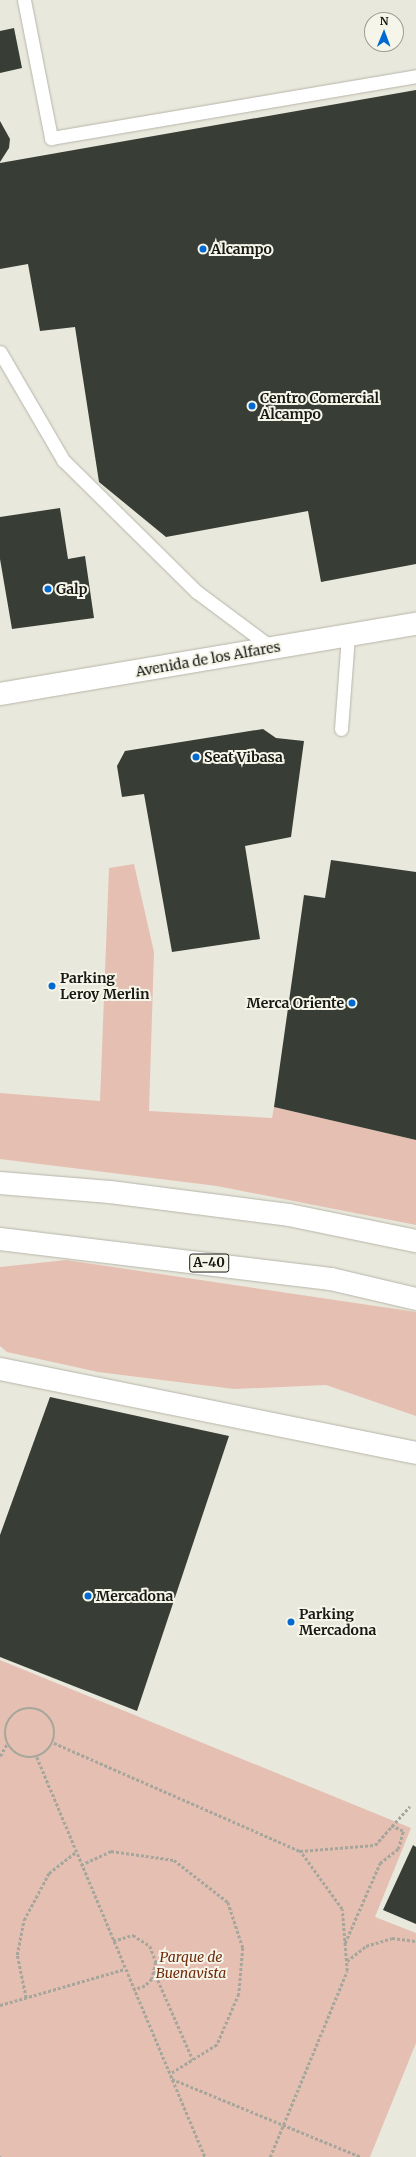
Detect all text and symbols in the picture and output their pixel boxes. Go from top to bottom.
north arrow [364,12,404,52]
text: N [380,14,389,28]
place label: Alcampo [211,241,272,257]
marker: Alcampo [198,244,208,254]
place label: Centro Comercial Alcampo [260,390,379,422]
marker: Centro Comercial Alcampo [247,401,257,411]
place label: Galp [56,581,87,597]
marker: Galp [43,584,53,594]
street label: Avenida de los Alfares [134,638,282,680]
place label: Seat Vibasa [204,749,283,765]
marker: Seat Vibasa [191,752,201,762]
place label: Parking Leroy Merlin [60,970,149,1002]
marker: Parking Leroy Merlin [47,981,57,991]
place label: Merca Oriente [247,995,344,1011]
marker: Merca Oriente [347,998,357,1008]
road number: A-40 [189,1252,229,1274]
place label: Mercadona [96,1588,173,1604]
marker: Mercadona [83,1591,93,1601]
place label: Parking Mercadona [299,1606,376,1638]
marker: Parking Mercadona [286,1617,296,1627]
park label: Parque de Buenavista [156,1949,226,1982]

